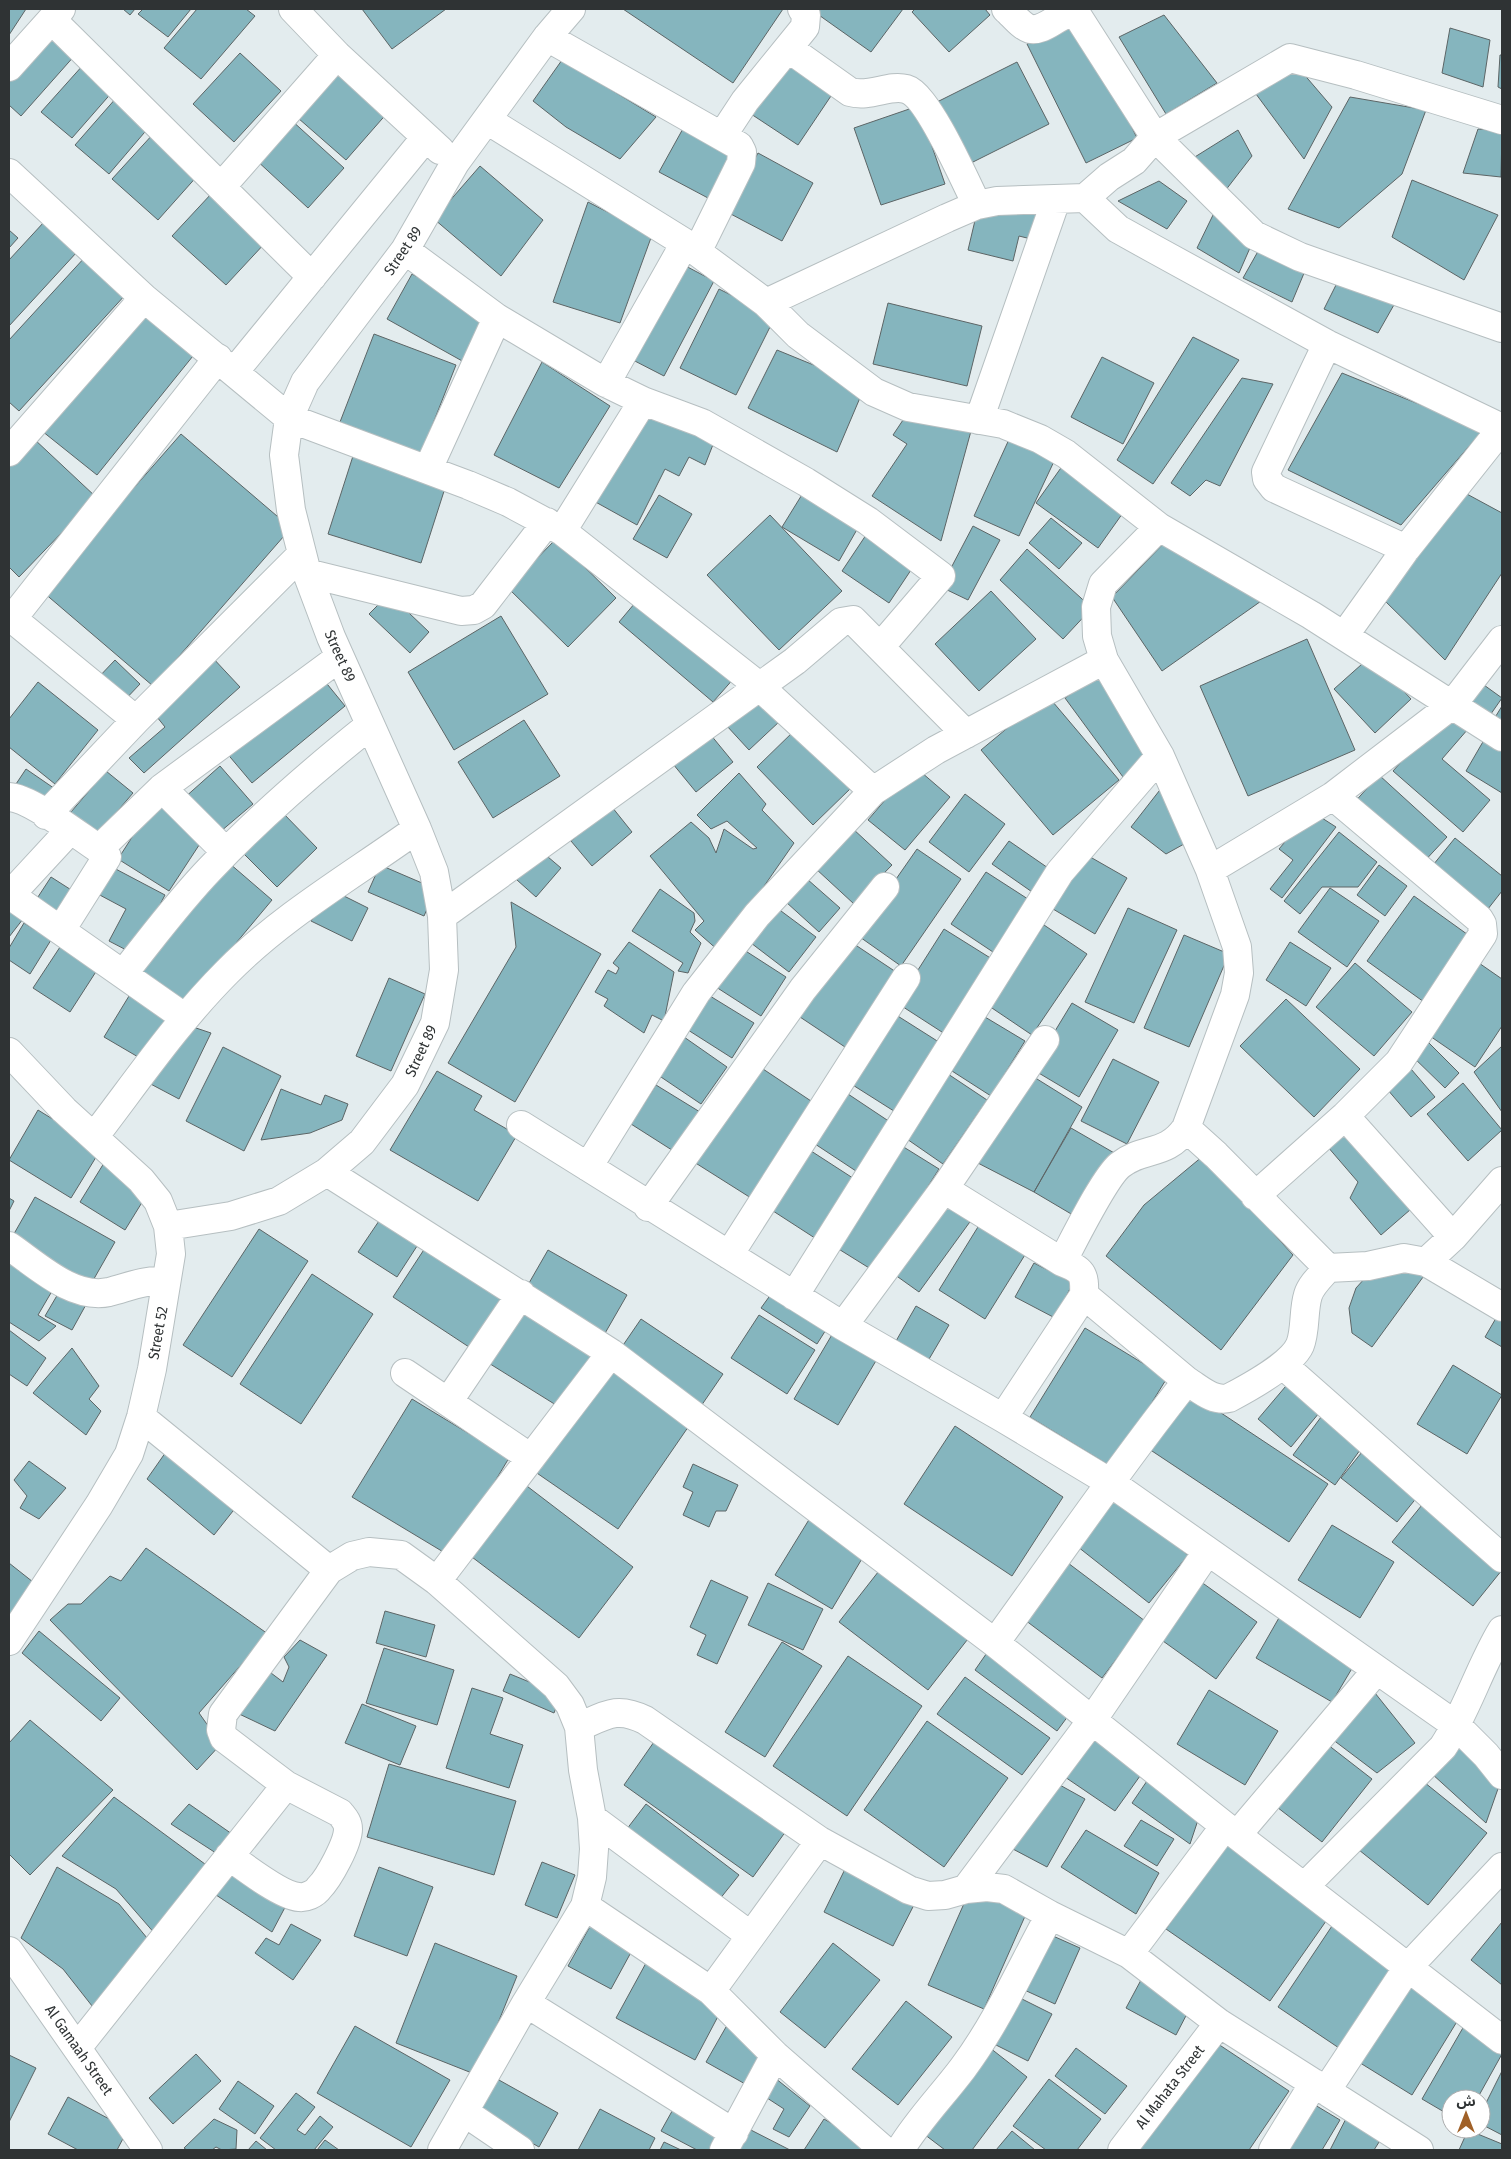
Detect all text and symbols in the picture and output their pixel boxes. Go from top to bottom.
street label: Street 89 [380,223,426,279]
street label: Street 89 [321,627,359,685]
street label: Street 89 [401,1022,441,1080]
street label: Street 52 [144,1305,172,1361]
street label: Al Gamaah Street [41,2002,117,2099]
street label: Al Mahata Street [1132,2042,1208,2132]
north arrow [1441,2089,1491,2139]
text: ش [1456,2093,1476,2110]

